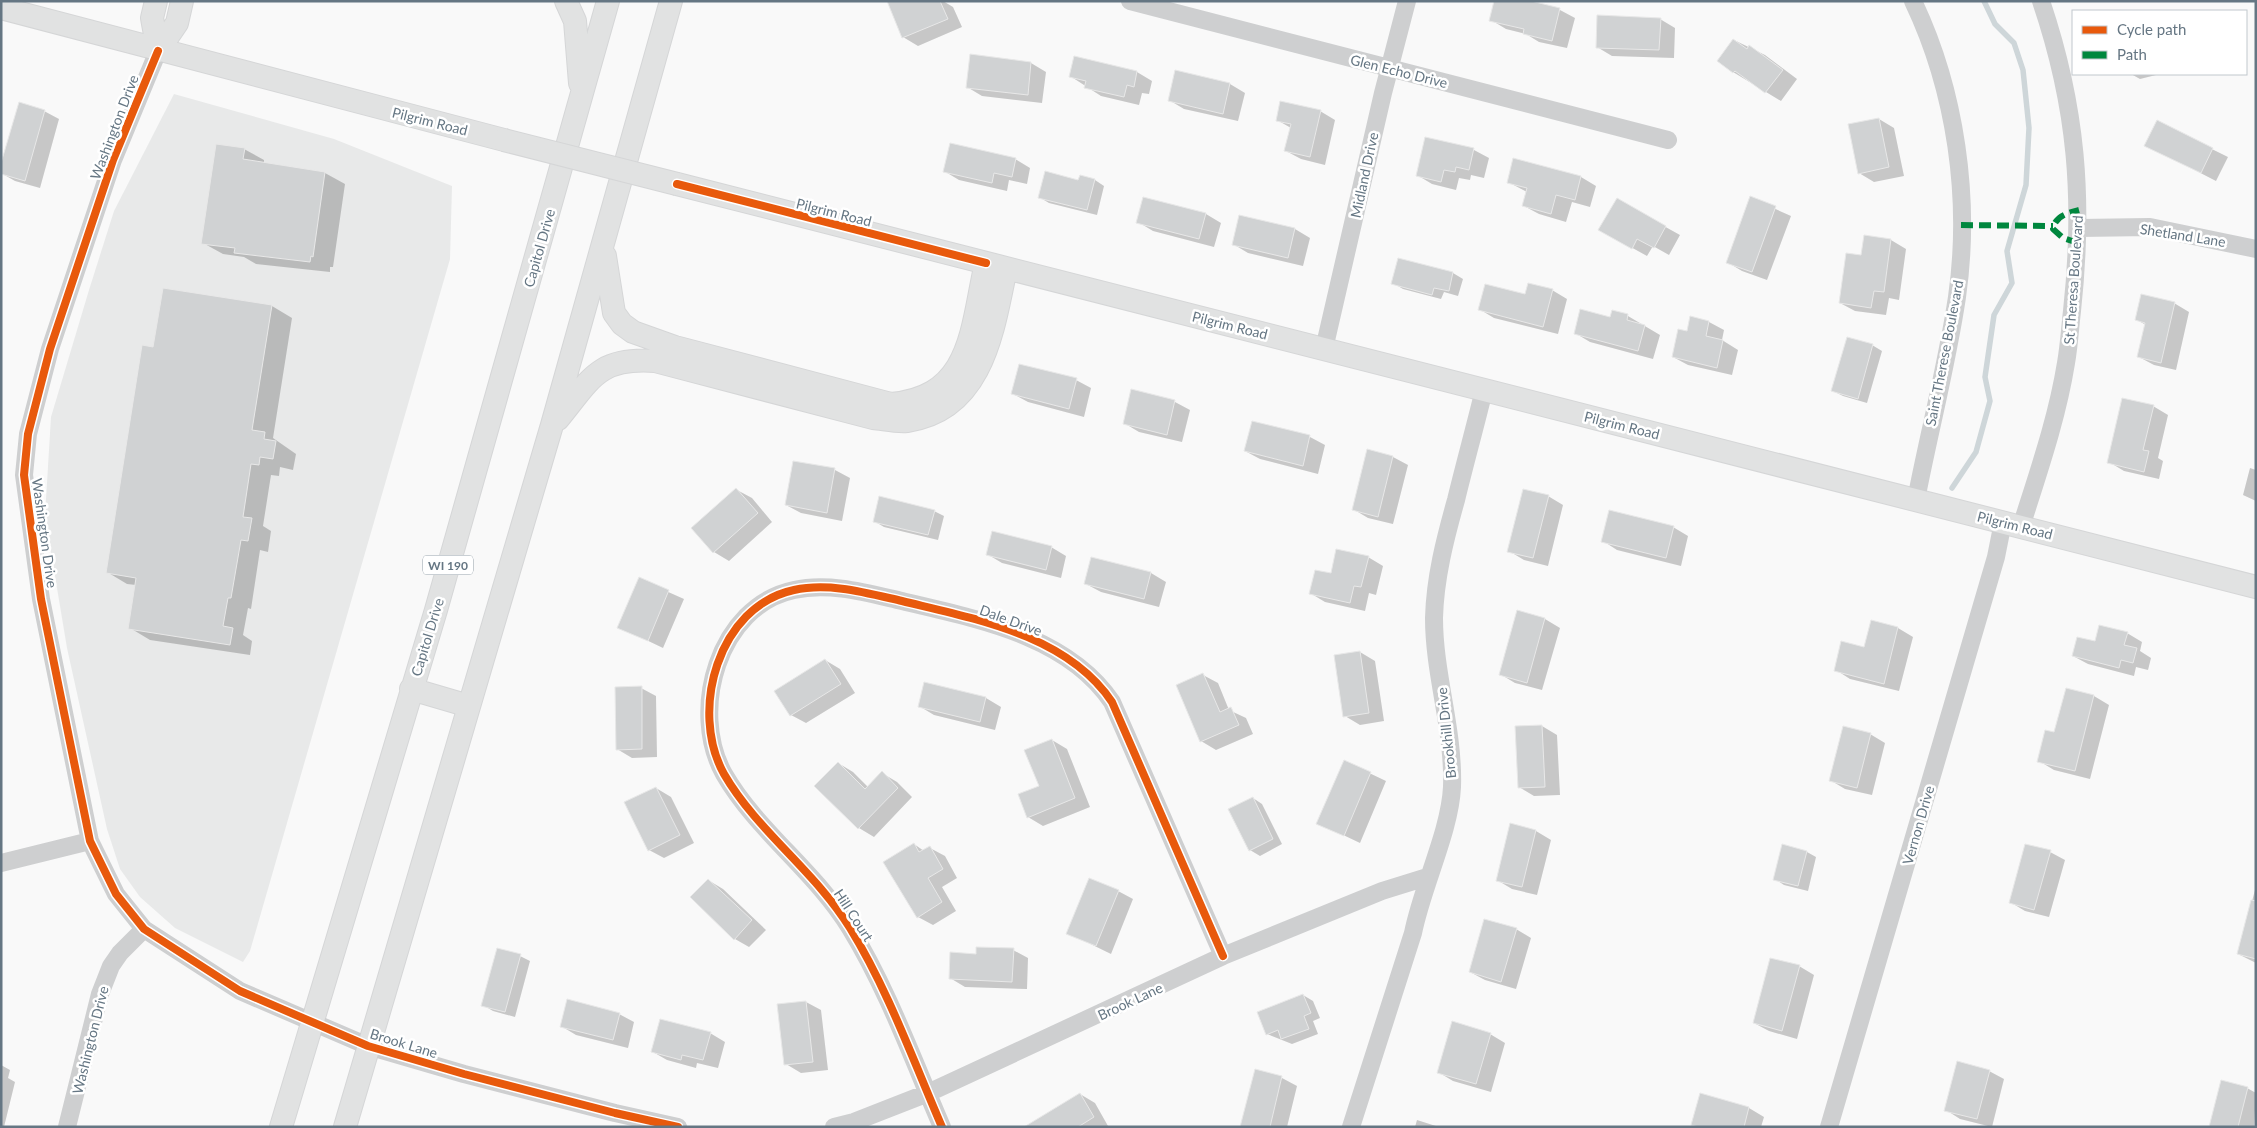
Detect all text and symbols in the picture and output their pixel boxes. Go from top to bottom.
legend [2072,10,2247,75]
text: Cycle path [2117,20,2186,38]
text: Path [2117,45,2147,63]
street label: Glen Echo Drive [1349,51,1449,91]
street label: Washington Drive [86,72,142,182]
street label: Pilgrim Road [391,103,469,139]
street label: Midland Drive [1347,131,1381,219]
street label: Pilgrim Road [795,194,873,230]
street label: Capitol Drive [520,207,558,289]
street label: St Theresa Boulevard [2060,215,2086,345]
street label: Shetland Lane [2139,220,2227,250]
street label: Saint Therese Boulevard [1922,279,1966,427]
street label: Pilgrim Road [1191,307,1269,343]
street label: Pilgrim Road [1583,407,1661,443]
street label: Washington Drive [29,477,61,589]
street label: Pilgrim Road [1976,507,2054,543]
road number: WI 190 [423,556,473,574]
street label: Capitol Drive [407,596,447,678]
street label: Dale Drive [978,601,1044,639]
street label: Brookhill Drive [1433,687,1459,779]
street label: Vernon Drive [1899,784,1937,866]
street label: Hill Court [831,886,877,944]
street label: Brook Lane [1095,979,1165,1023]
street label: Washington Drive [68,984,112,1096]
street label: Brook Lane [368,1025,440,1061]

